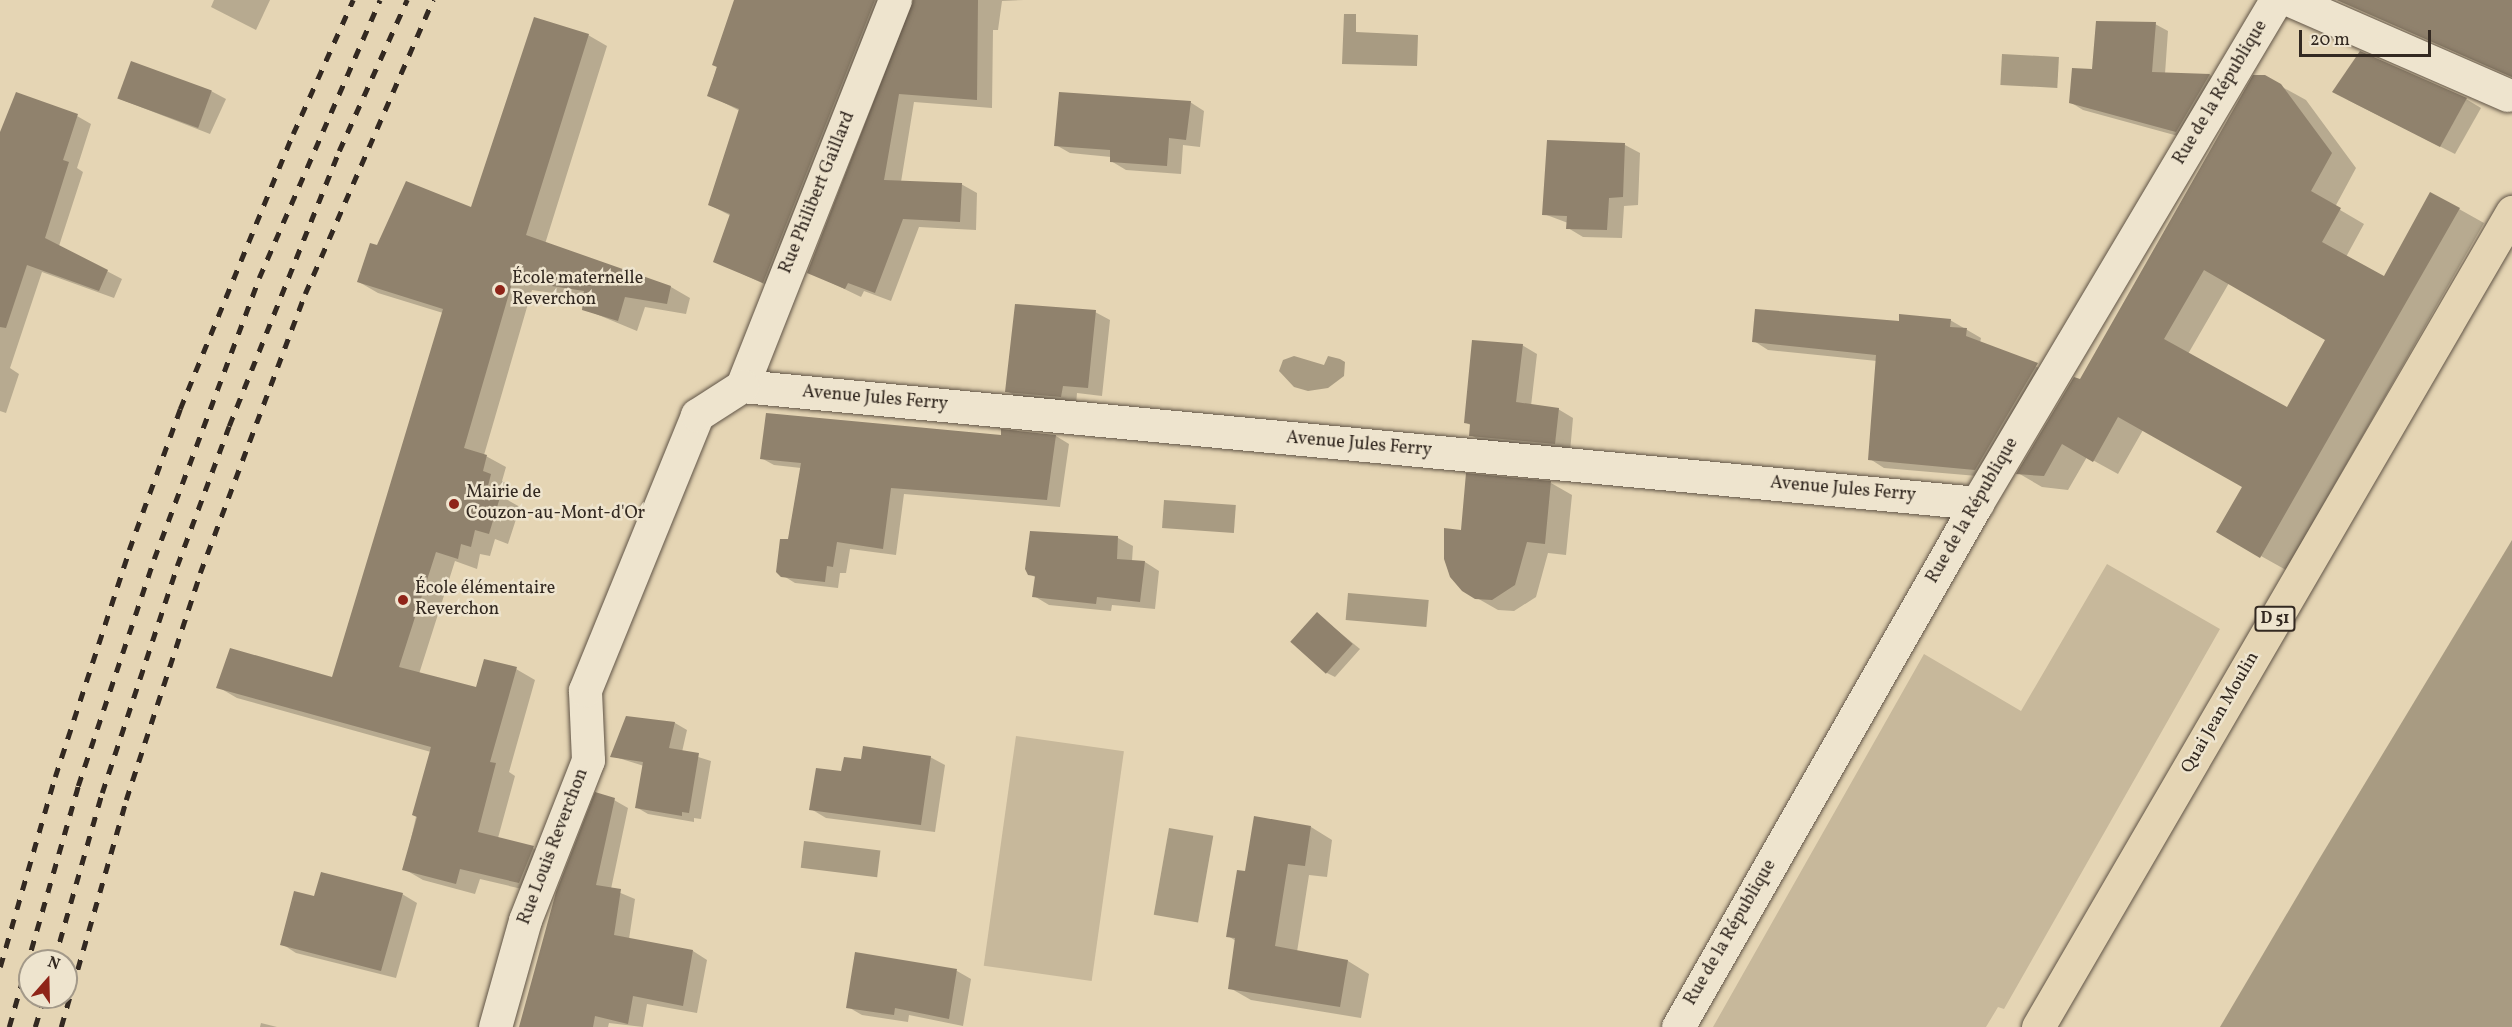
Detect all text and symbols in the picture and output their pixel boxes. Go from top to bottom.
street label: Rue de la République [2169,17,2273,169]
scale bar [2302,18,2434,56]
text: 20 m [2310,28,2350,53]
street label: Rue Philibert Gaillard [776,109,860,277]
place label: École maternelle Reverchon [512,269,643,312]
marker: École maternelle Reverchon [493,283,507,297]
street label: Avenue Jules Ferry [801,382,949,416]
street label: Avenue Jules Ferry [1285,428,1433,462]
street label: Rue de la République [1922,434,2024,588]
street label: Avenue Jules Ferry [1769,473,1917,507]
place label: Mairie de Couzon-au-Mont-d'Or [466,483,645,526]
marker: Mairie de Couzon-au-Mont-d'Or [447,497,461,511]
place label: École élémentaire Reverchon [415,579,555,622]
marker: École élémentaire Reverchon [396,593,410,607]
road number: D 51 [2254,606,2296,632]
street label: Quai Jean Moulin [2177,648,2265,778]
street label: Rue Louis Reverchon [514,766,594,928]
street label: Rue de la République [1680,856,1782,1010]
north arrow [18,949,78,1009]
text: N [44,952,63,976]

